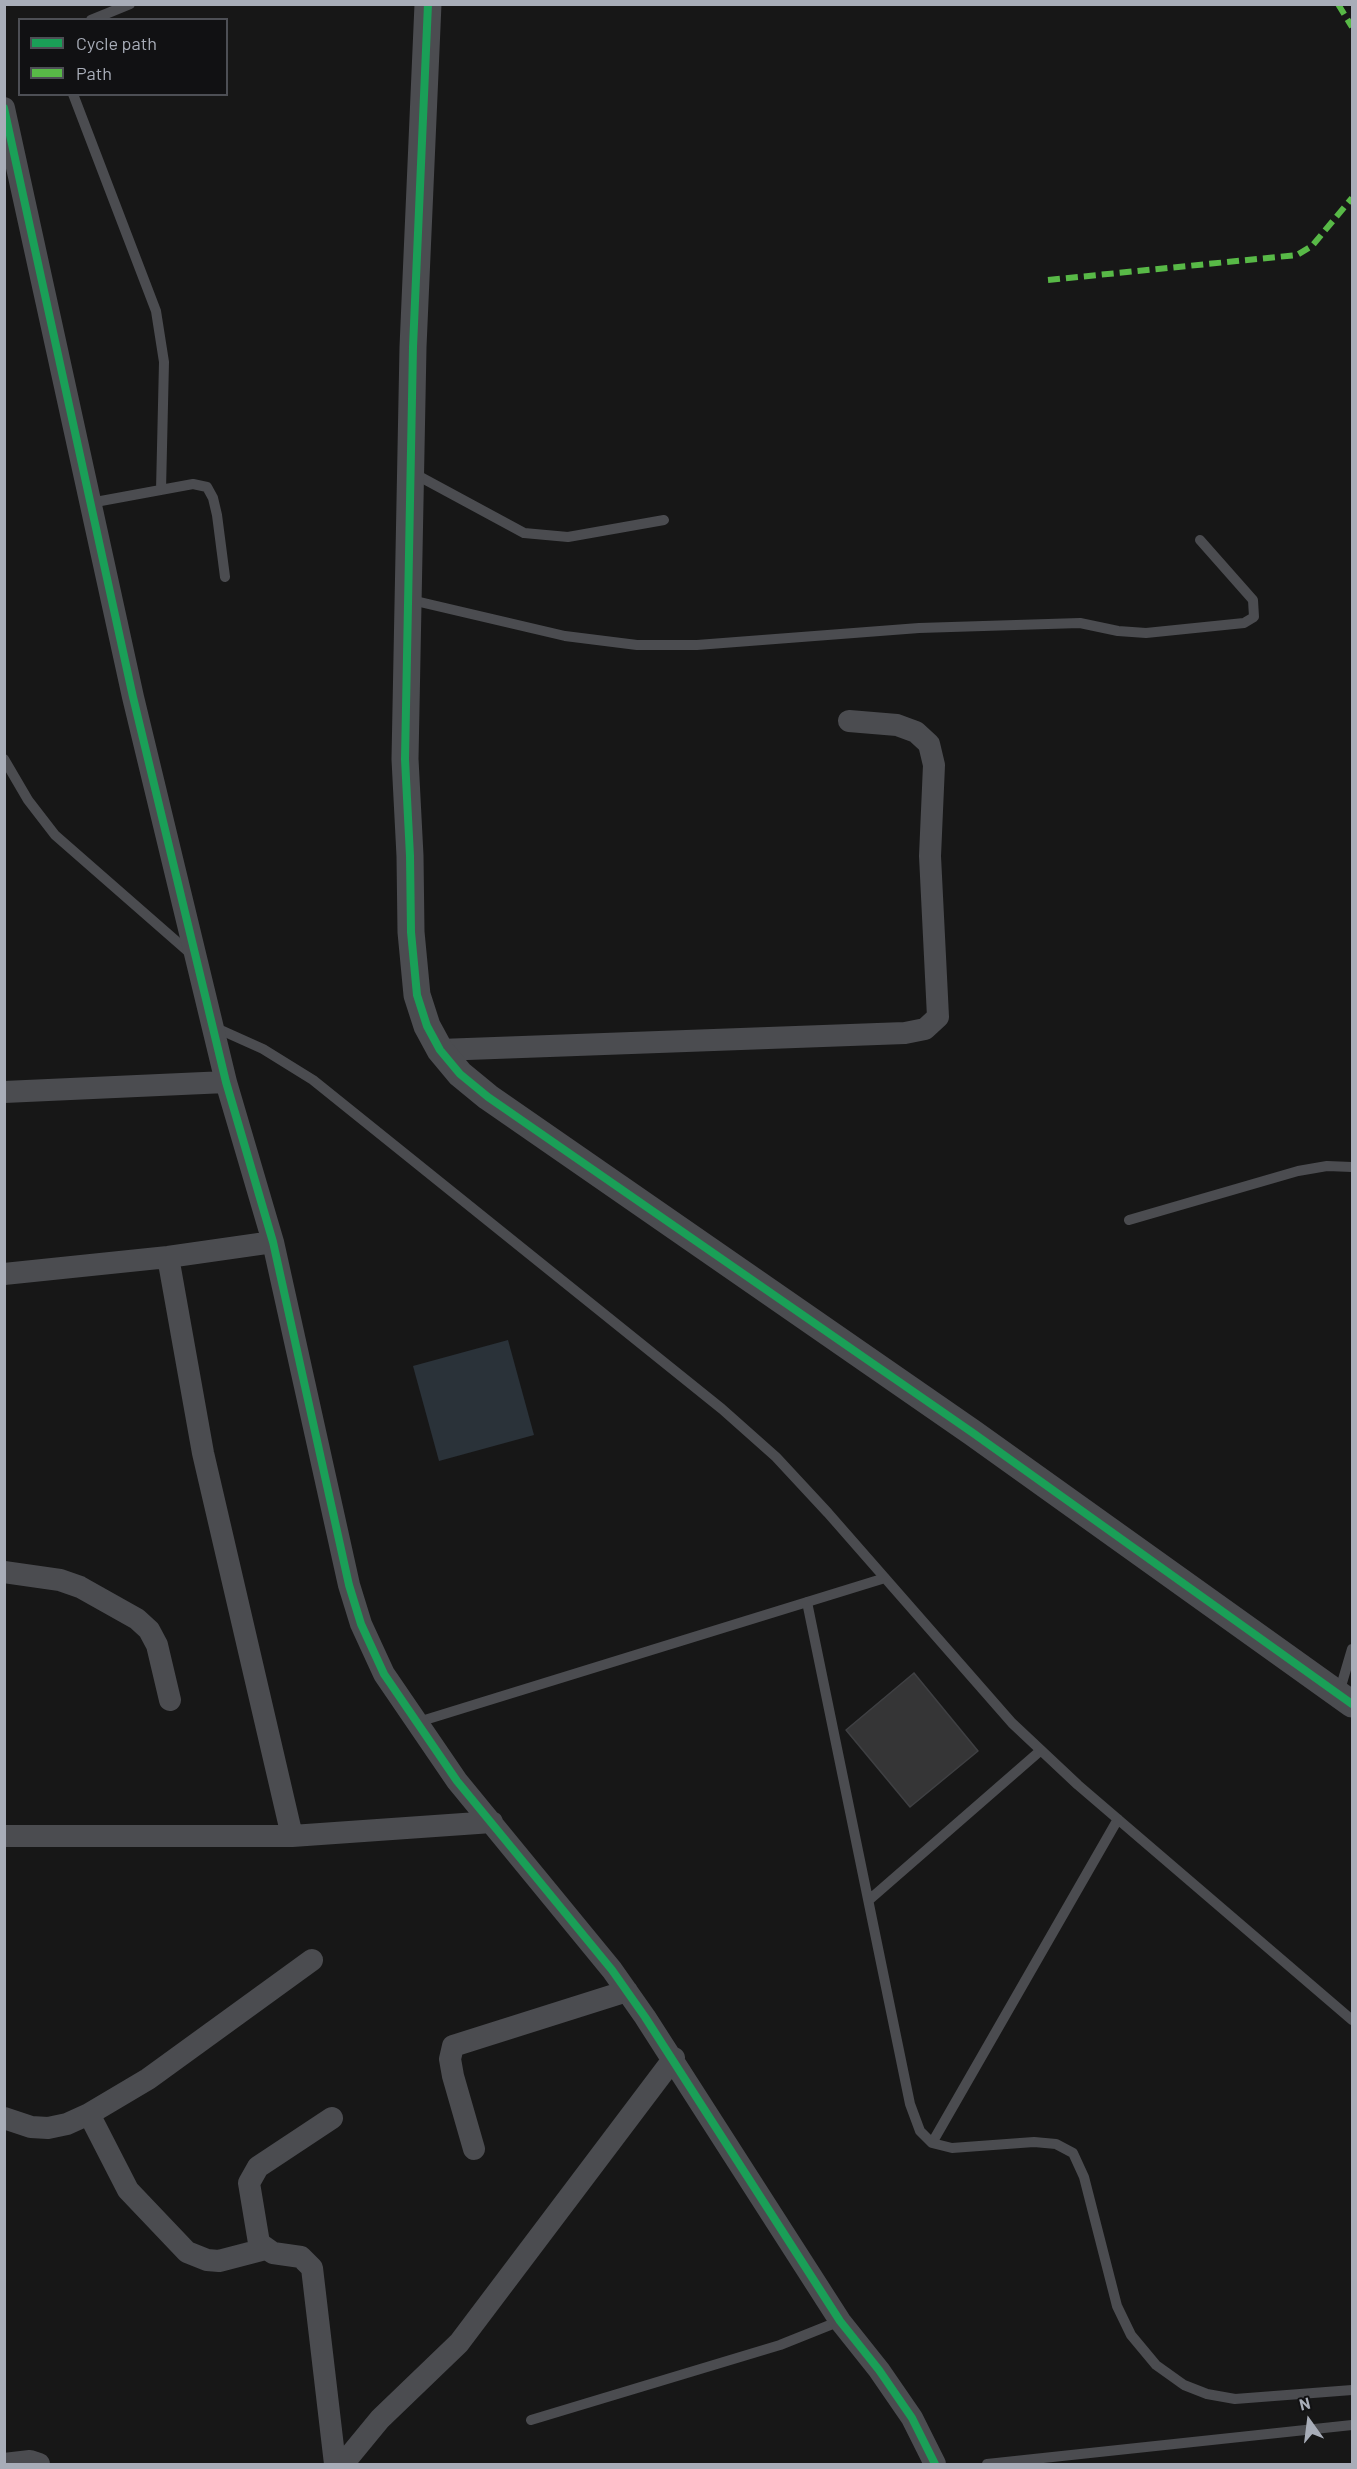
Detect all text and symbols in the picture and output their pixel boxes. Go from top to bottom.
legend [18,18,228,96]
text: Cycle path [76,32,157,54]
text: Path [76,62,112,84]
north arrow [1279,2391,1339,2451]
text: N [1297,2393,1312,2414]

